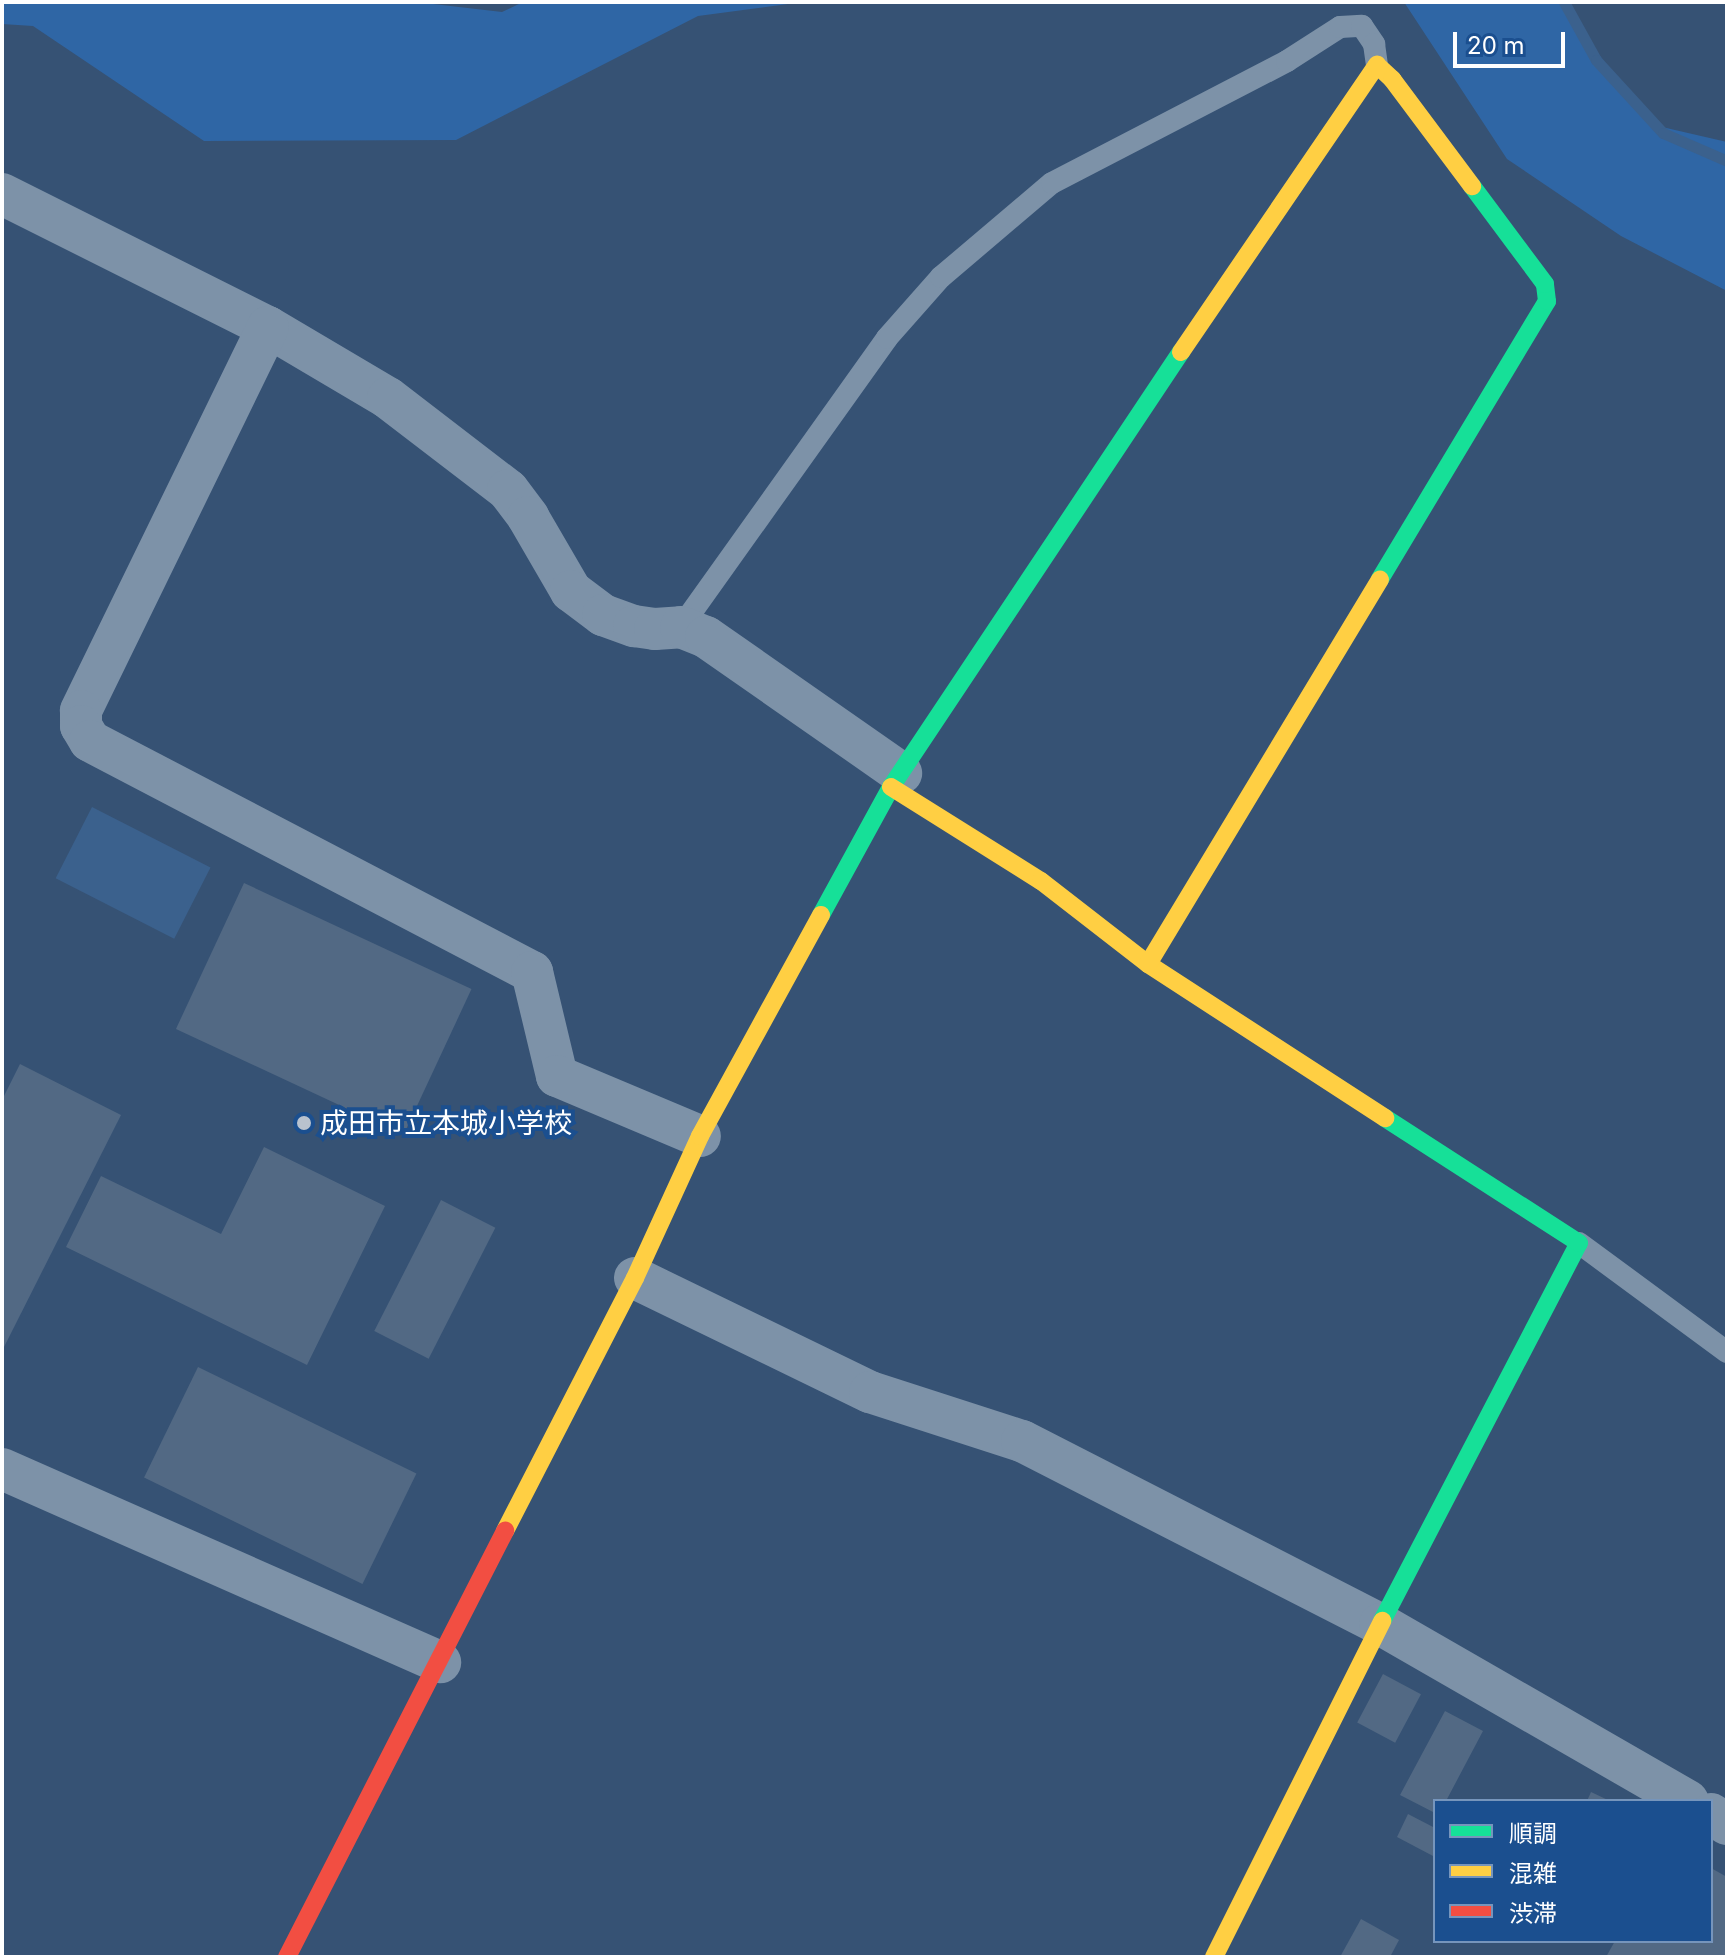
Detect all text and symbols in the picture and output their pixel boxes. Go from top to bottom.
scale bar [1457,16,1569,66]
text: 20 m [1467,31,1525,60]
place label: 成田市立本城小学校 [320,1106,572,1140]
marker: 成田市立本城小学校 [295,1114,313,1132]
legend [1433,1799,1713,1943]
text: 順調 [1509,1819,1557,1848]
text: 混雑 [1509,1859,1557,1888]
text: 渋滞 [1509,1899,1557,1928]

